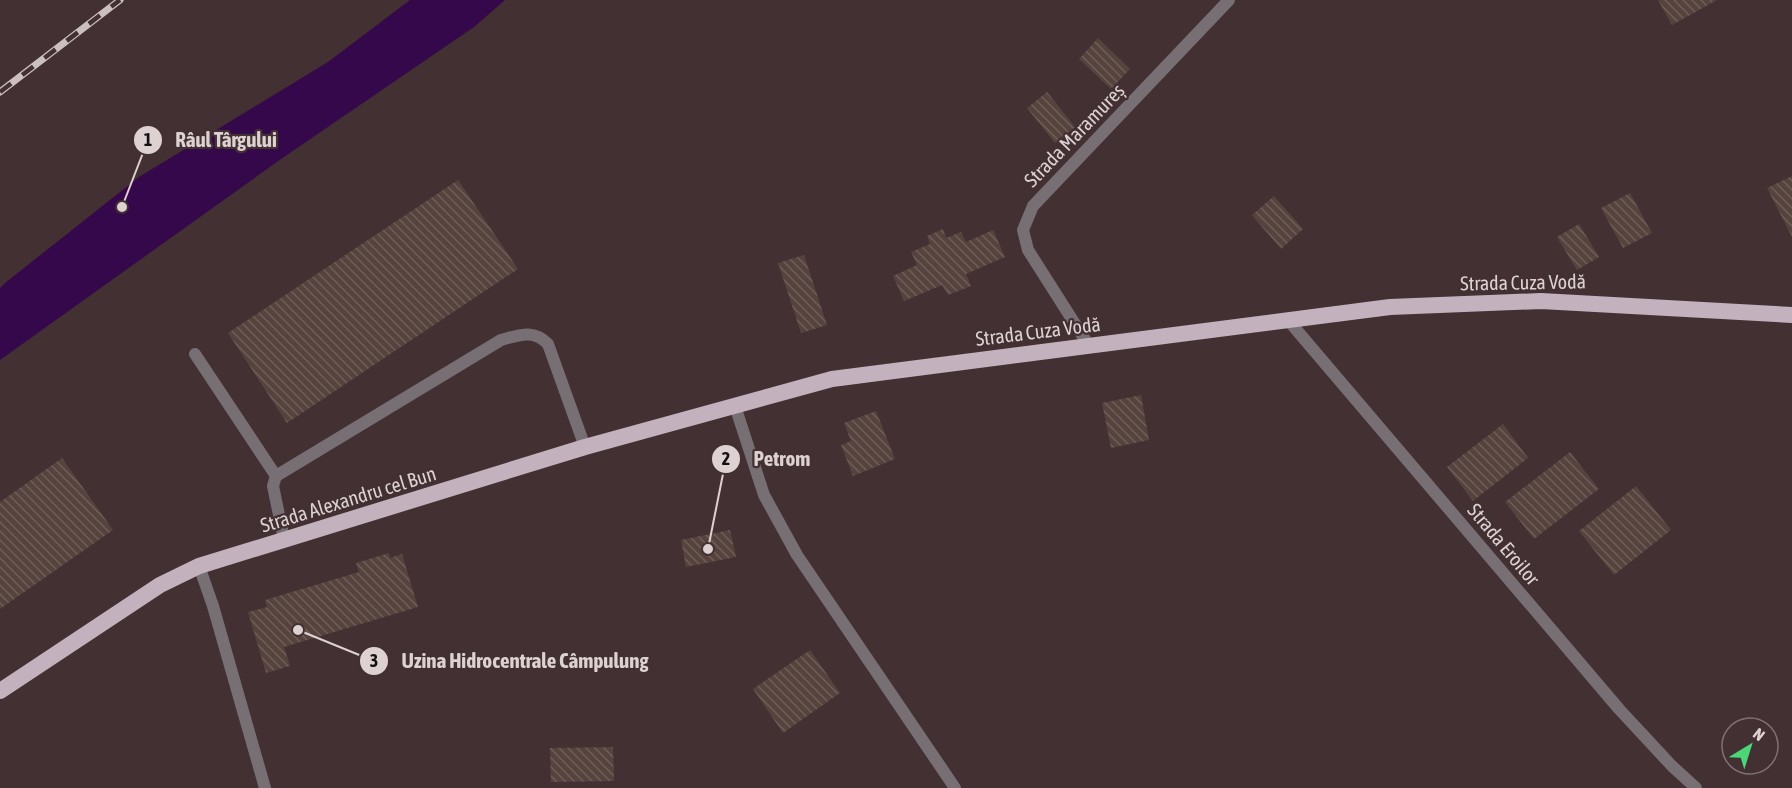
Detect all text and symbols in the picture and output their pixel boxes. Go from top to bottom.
street label: Strada Maramureș [1019,79,1129,191]
callout: Râul Târgului [133,120,289,159]
text: Râul Târgului [175,127,277,151]
text: 1 [144,129,152,150]
street label: Strada Cuza Vodă [1460,269,1586,295]
street label: Strada Cuza Vodă [974,312,1102,350]
callout: Petrom [711,439,822,478]
text: Petrom [754,446,810,470]
text: 2 [722,448,730,469]
street label: Strada Alexandru cel Bun [257,461,439,537]
street label: Strada Eroilor [1463,499,1545,590]
callout: Uzina Hidrocentrale Câmpulung [359,641,660,680]
text: Uzina Hidrocentrale Câmpulung [402,648,649,672]
text: 3 [370,650,378,671]
north arrow [1720,716,1780,776]
text: N [1750,724,1769,744]

